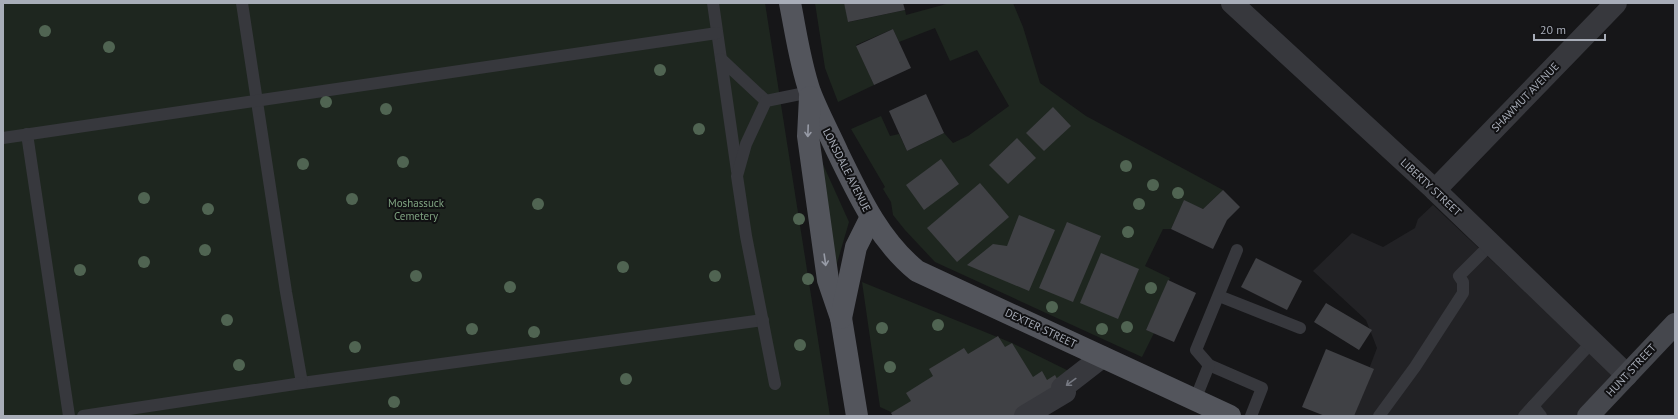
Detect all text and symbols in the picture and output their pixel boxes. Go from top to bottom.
scale bar [1534,16,1605,42]
text: 20 m [1540,22,1566,37]
street label: SHAWMUT AVENUE [1488,59,1562,135]
one-way arrow [804,124,812,137]
street label: LONSDALE AVENUE [820,126,874,214]
street label: LIBERTY STREET [1398,155,1464,219]
park label: Moshassuck Cemetery [388,196,445,223]
one-way arrow [821,253,829,266]
street label: DEXTER STREET [1003,305,1079,351]
street label: HUNT STREET [1603,341,1659,399]
one-way arrow [1066,378,1077,386]

